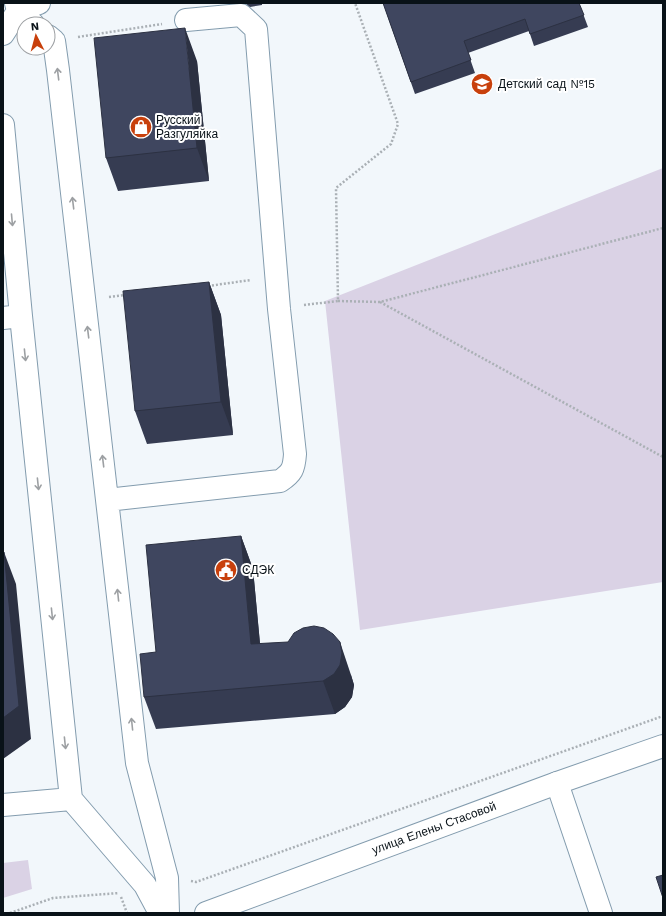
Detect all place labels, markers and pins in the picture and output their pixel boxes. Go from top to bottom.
school or university icon: Детский сад №15 [469,71,495,97]
place label: Детский сад №15 [498,77,595,91]
place label: Русский Разгуляйка [156,113,218,141]
shop icon: Русский Разгуляйка [128,114,154,140]
public building icon: СДЭК [213,557,239,583]
place label: СДЭК [242,563,274,577]

